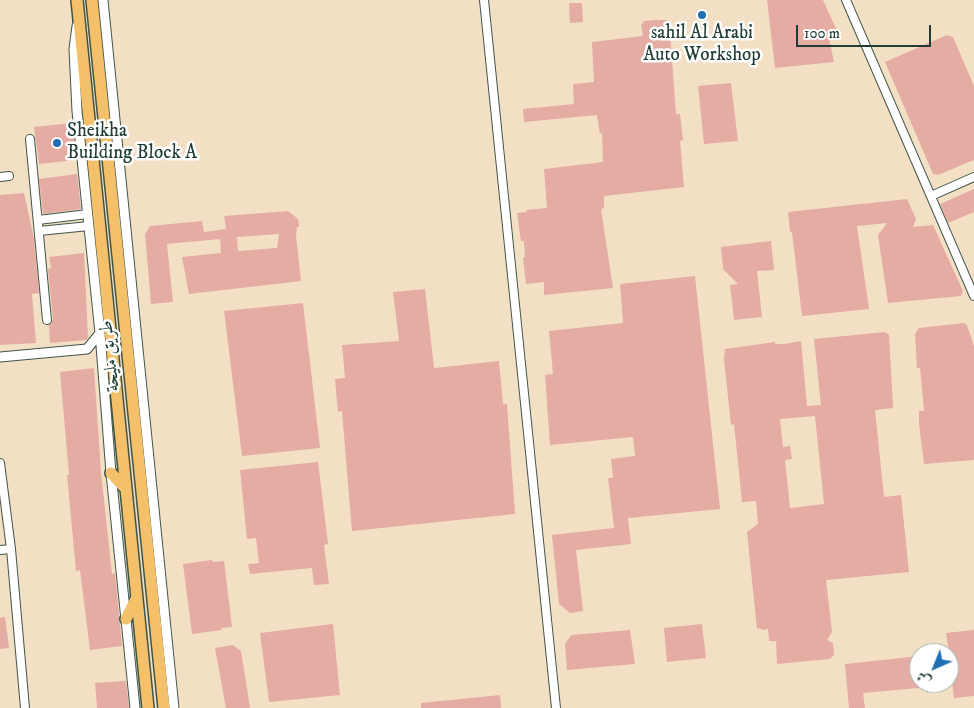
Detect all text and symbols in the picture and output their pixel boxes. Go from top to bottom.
marker: sahil Al Arabi Auto Workshop [696,9,708,21]
scale bar [799,15,934,47]
place label: sahil Al Arabi Auto Workshop [643,23,761,67]
text: 100 m [804,24,840,43]
place label: Sheikha Building Block A [67,121,197,165]
marker: Sheikha Building Block A [51,137,63,149]
street label: طريق مليحة [96,319,126,393]
north arrow [909,643,959,693]
text: ش [913,667,936,689]

